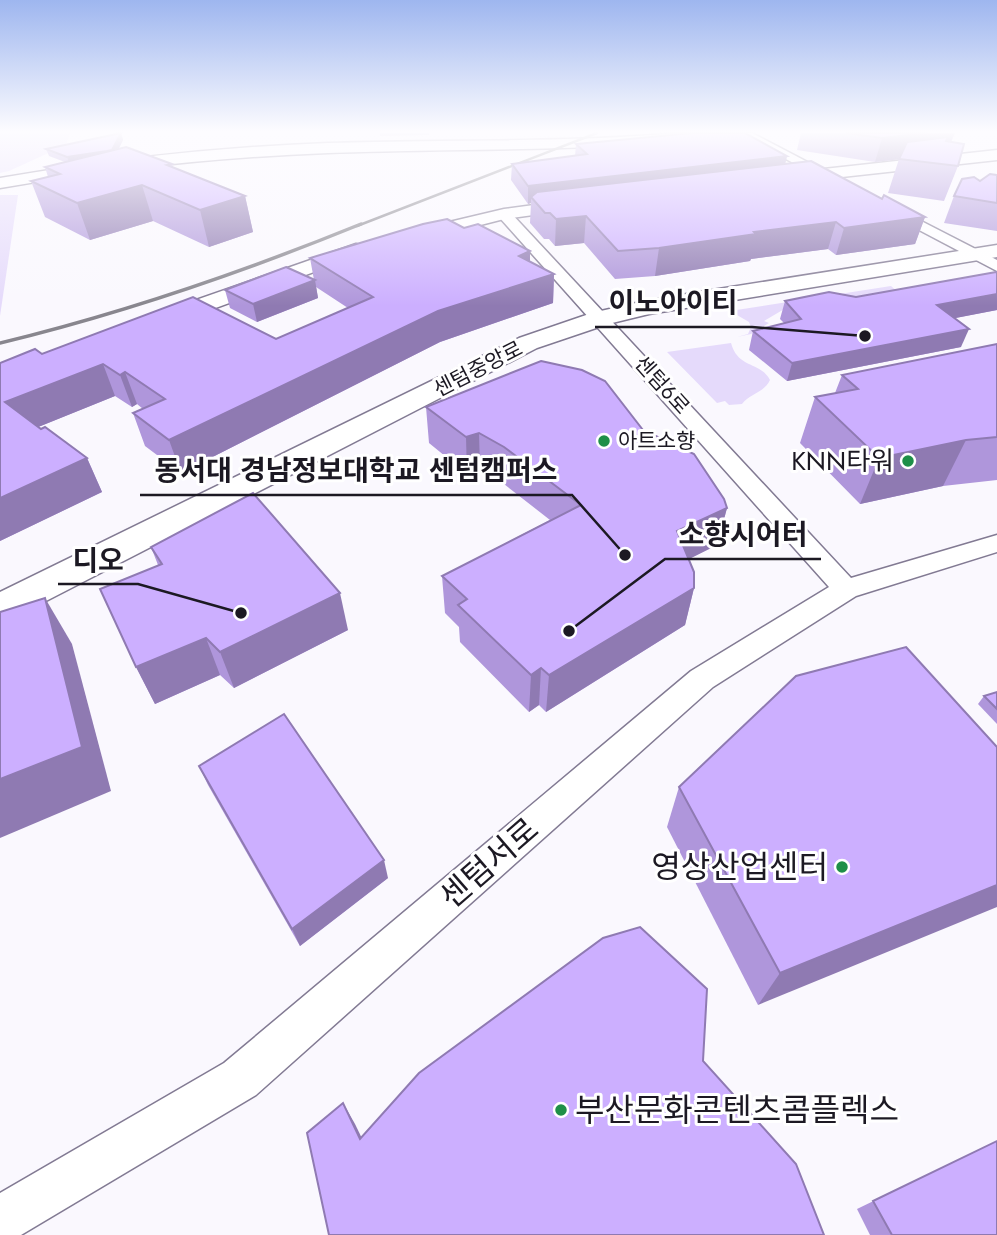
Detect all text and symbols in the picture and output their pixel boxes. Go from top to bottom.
callout: 이노아이티 [595,278,752,327]
text: 이노아이티 [609,282,737,323]
street label: 센텀중앙로 [428,334,528,404]
street label: 센텀6로 [627,349,697,421]
place label: 아트소향 [618,426,695,456]
marker: 아트소향 [596,433,612,449]
place label: KNN타워 [791,442,894,480]
callout: 동서대 경남정보대학교 센텀캠퍼스 [140,446,572,495]
text: 동서대 경남정보대학교 센텀캠퍼스 [154,450,558,491]
marker: KNN타워 [900,453,916,469]
callout: 소향시어터 [665,510,821,559]
text: 소향시어터 [679,514,807,555]
callout: 디오 [58,535,138,584]
text: 디오 [72,540,124,581]
street label: 센텀서로 [429,807,549,919]
place label: 영상산업센터 [651,844,828,890]
marker: 영상산업센터 [834,859,850,875]
place label: 부산문화콘텐츠콤플렉스 [575,1087,899,1133]
marker: 부산문화콘텐츠콤플렉스 [553,1102,569,1118]

